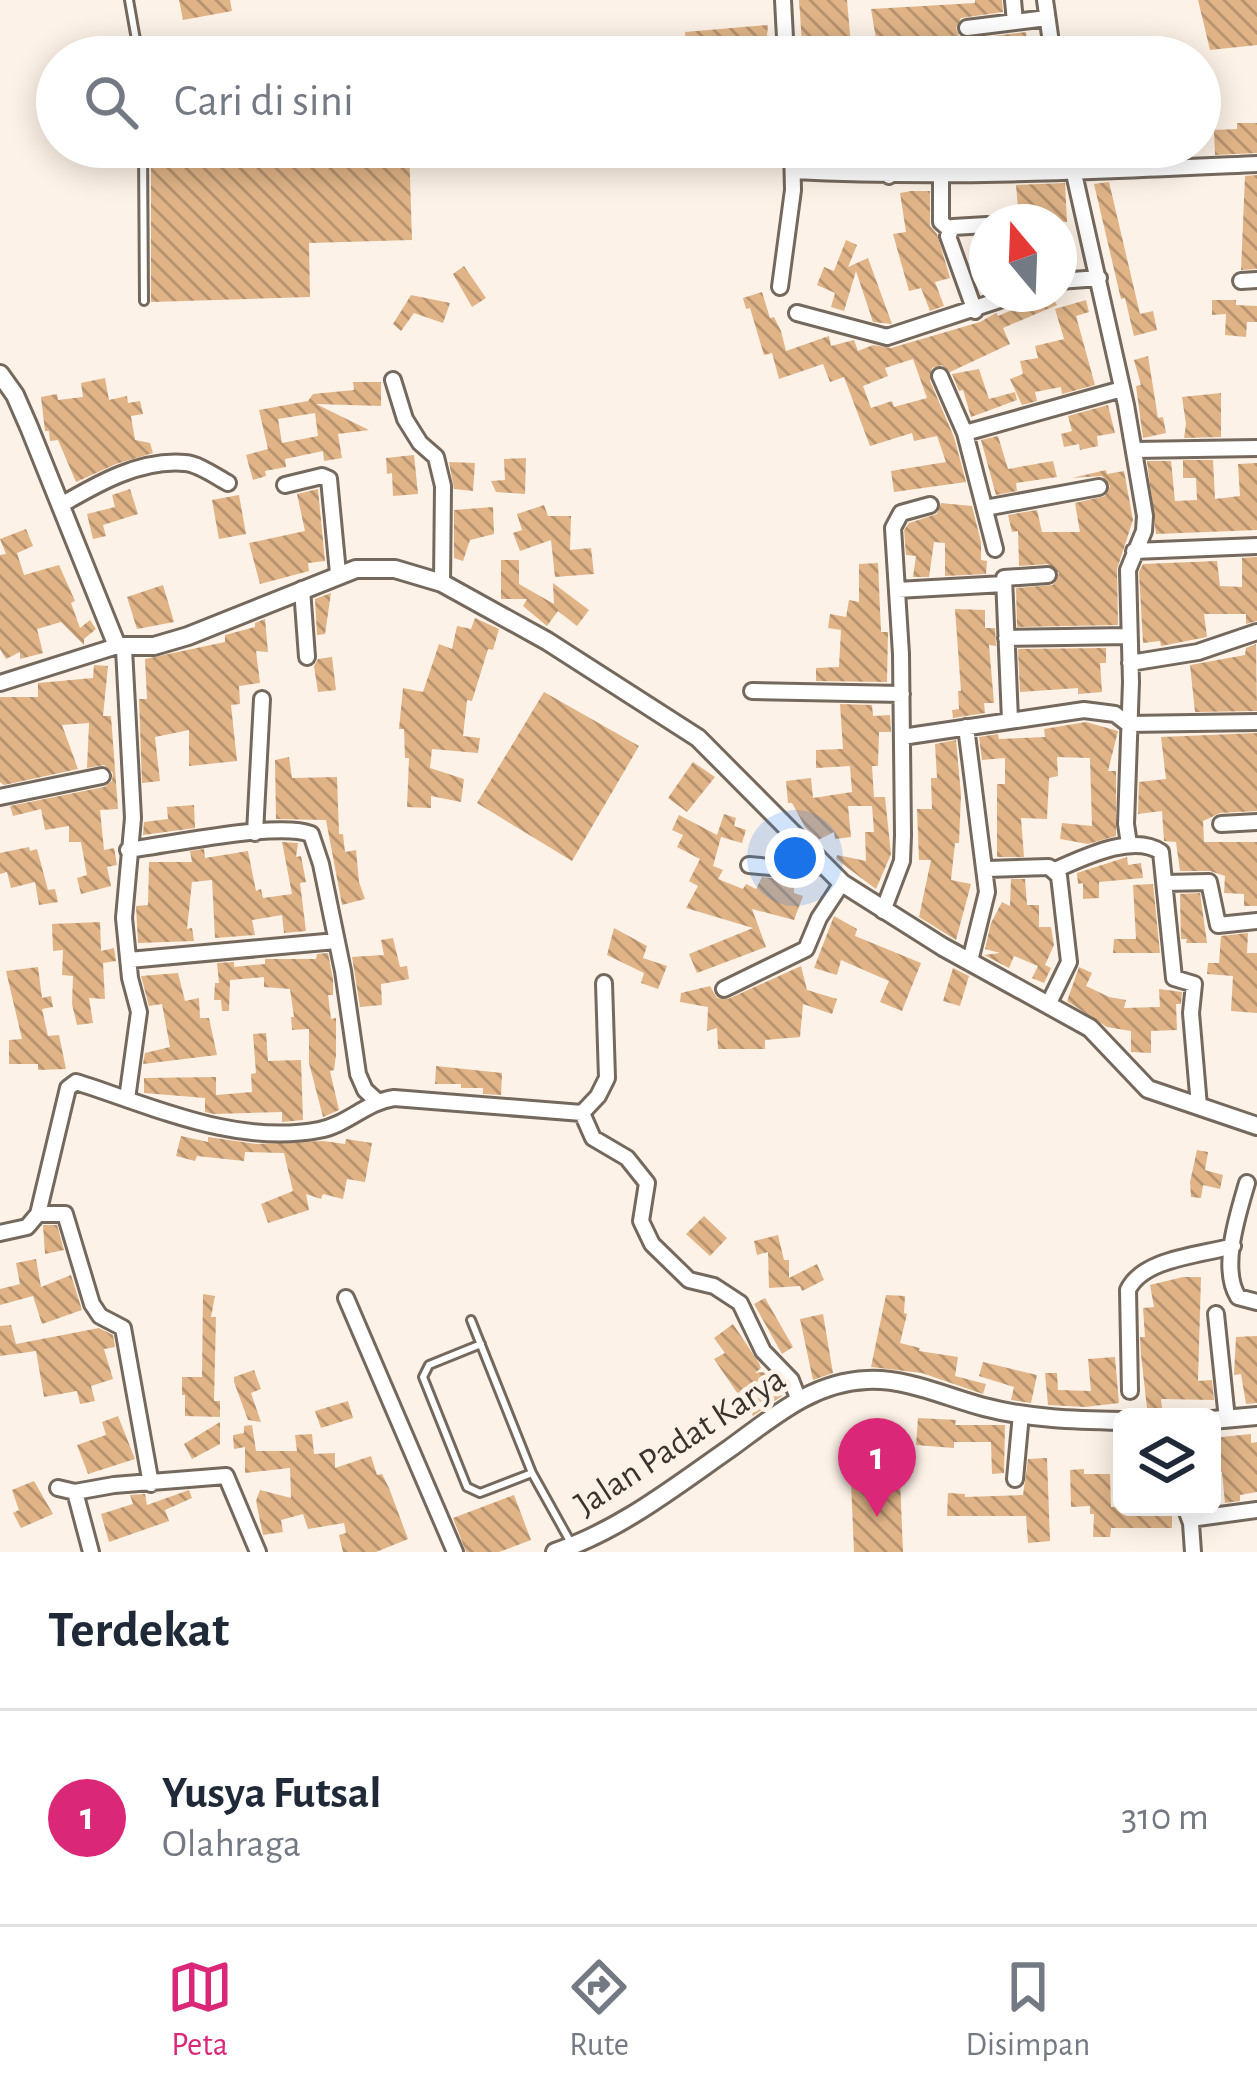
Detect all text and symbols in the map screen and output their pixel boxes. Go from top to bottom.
search box [36,36,1221,168]
icon: search [78,69,144,135]
text: Cari di sini [174,79,354,124]
north arrow [969,204,1077,312]
your location [765,828,825,888]
street label: Jalan Padat Karya [568,1360,792,1523]
map controls [1113,1408,1221,1516]
button: layers [1113,1408,1221,1516]
pin: 1 [838,1418,916,1517]
text: Terdekat [48,1605,229,1656]
text: Yusya Futsal [162,1771,381,1816]
text: 1 [80,1798,94,1837]
text: 310 m [1121,1798,1209,1837]
text: Olahraga [162,1825,301,1864]
tab: Peta [167,1954,233,2066]
tab: Rute [566,1954,632,2066]
tab: Disimpan [966,1954,1090,2066]

